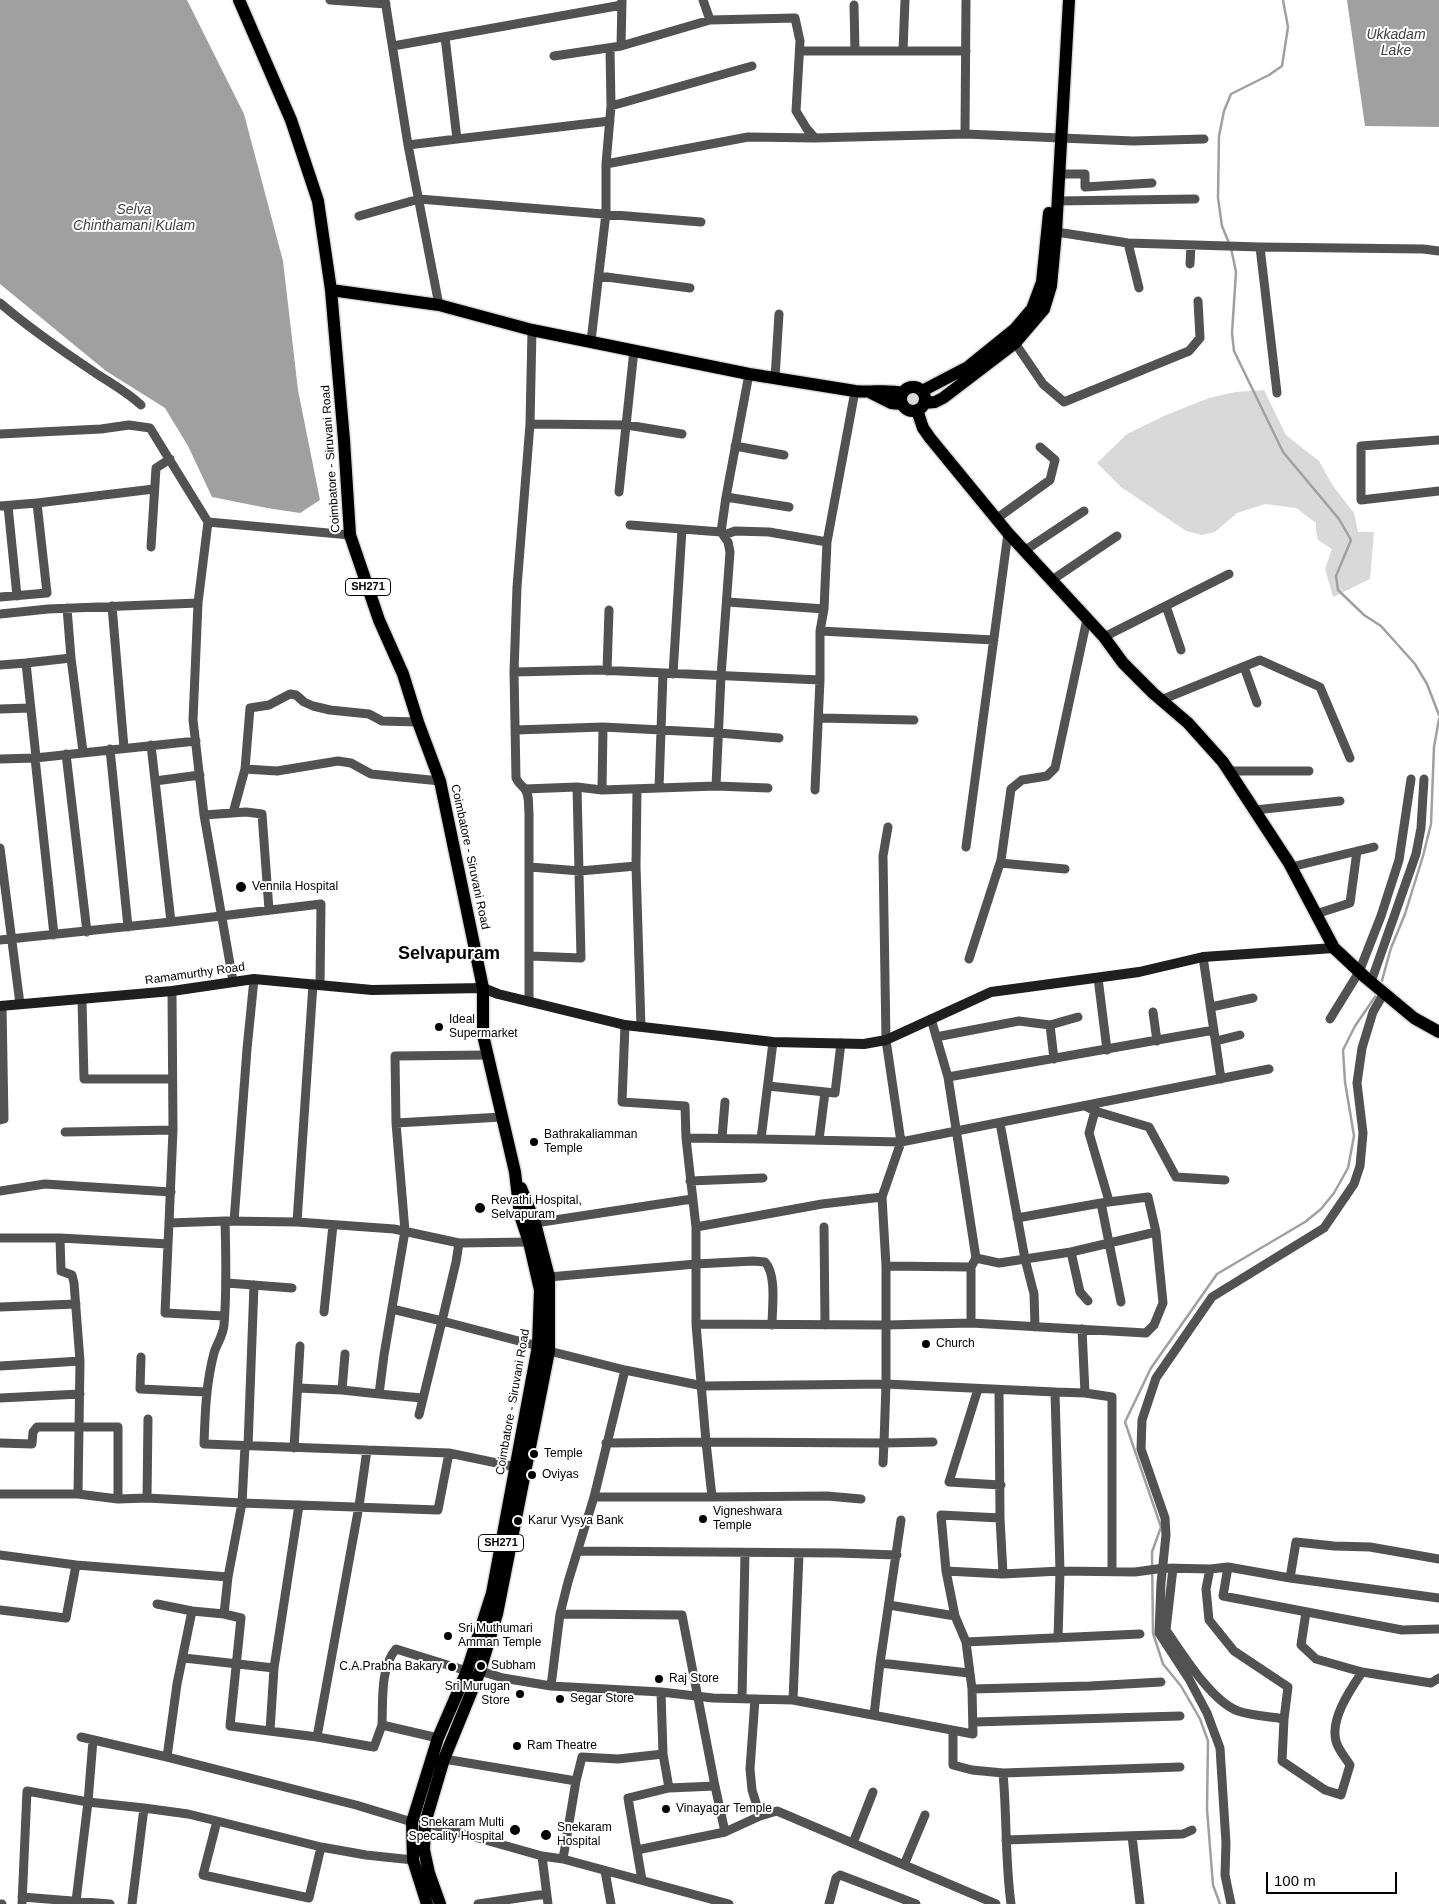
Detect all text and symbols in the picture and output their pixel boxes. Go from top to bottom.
water label: Ukkadam Lake [1366,27,1426,59]
water label: Selva Chinthamani Kulam [73,202,195,234]
street label: Coimbatore - Siruvani Road [319,385,343,533]
road number: SH271 [346,578,390,596]
street label: Coimbatore - Siruvani Road [448,783,492,931]
marker: Vennila Hospital [234,880,248,894]
place label: Vennila Hospital [252,880,338,894]
district label: Selvapuram [398,943,500,965]
street label: Ramamurthy Road [144,960,246,988]
place label: Ideal Supermarket [449,1013,518,1041]
marker: Ideal Supermarket [433,1021,445,1033]
place label: Bathrakaliamman Temple [544,1128,637,1156]
marker: Bathrakaliamman Temple [528,1136,540,1148]
place label: Revathi Hospital, Selvapuram [491,1194,582,1222]
marker: Revathi Hospital, Selvapuram [473,1201,487,1215]
street label: Coimbatore - Siruvani Road [493,1328,533,1476]
place label: Church [936,1337,975,1351]
marker: Church [920,1338,932,1350]
place label: Temple [544,1447,583,1461]
marker: Temple [528,1448,540,1460]
place label: Oviyas [542,1468,579,1482]
marker: Oviyas [526,1469,538,1481]
place label: Vigneshwara Temple [713,1505,782,1533]
marker: Vigneshwara Temple [697,1513,709,1525]
place label: Karur Vysya Bank [528,1514,624,1528]
marker: Karur Vysya Bank [512,1515,524,1527]
road number: SH271 [478,1535,524,1552]
place label: Sri Muthumari Amman Temple [458,1622,541,1650]
marker: Sri Muthumari Amman Temple [442,1630,454,1642]
place label: Subham [491,1659,536,1673]
place label: C.A.Prabha Bakary [339,1660,442,1674]
marker: Subham [475,1660,487,1672]
marker: C.A.Prabha Bakary [446,1661,458,1673]
place label: Raj Store [669,1672,719,1686]
marker: Raj Store [653,1673,665,1685]
place label: Sri Murugan Store [445,1680,510,1708]
marker: Sri Murugan Store [514,1688,526,1700]
place label: Segar Store [570,1692,634,1706]
marker: Segar Store [554,1693,566,1705]
place label: Ram Theatre [527,1739,597,1753]
marker: Ram Theatre [511,1740,523,1752]
place label: Vinayagar Temple [676,1802,772,1816]
marker: Vinayagar Temple [660,1803,672,1815]
place label: Snekaram Multi Specality Hospital [409,1816,504,1844]
place label: Snekaram Hospital [557,1821,612,1849]
marker: Snekaram Multi Specality Hospital [508,1823,522,1837]
marker: Snekaram Hospital [539,1828,553,1842]
scale bar [1269,1862,1400,1894]
text: 100 m [1274,1872,1316,1889]

